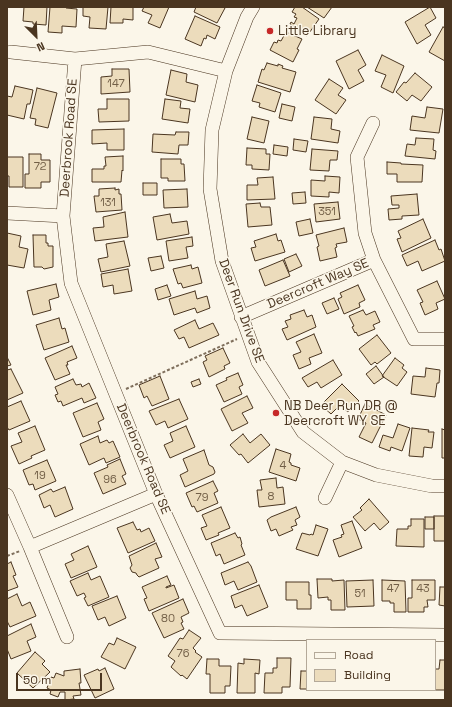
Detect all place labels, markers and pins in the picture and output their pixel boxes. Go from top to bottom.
place label: Little Library [278,23,356,39]
marker: Little Library [265,26,275,36]
place label: NB Deer Run DR @ Deercroft WY SE [284,398,398,429]
marker: NB Deer Run DR @ Deercroft WY SE [271,408,281,418]

